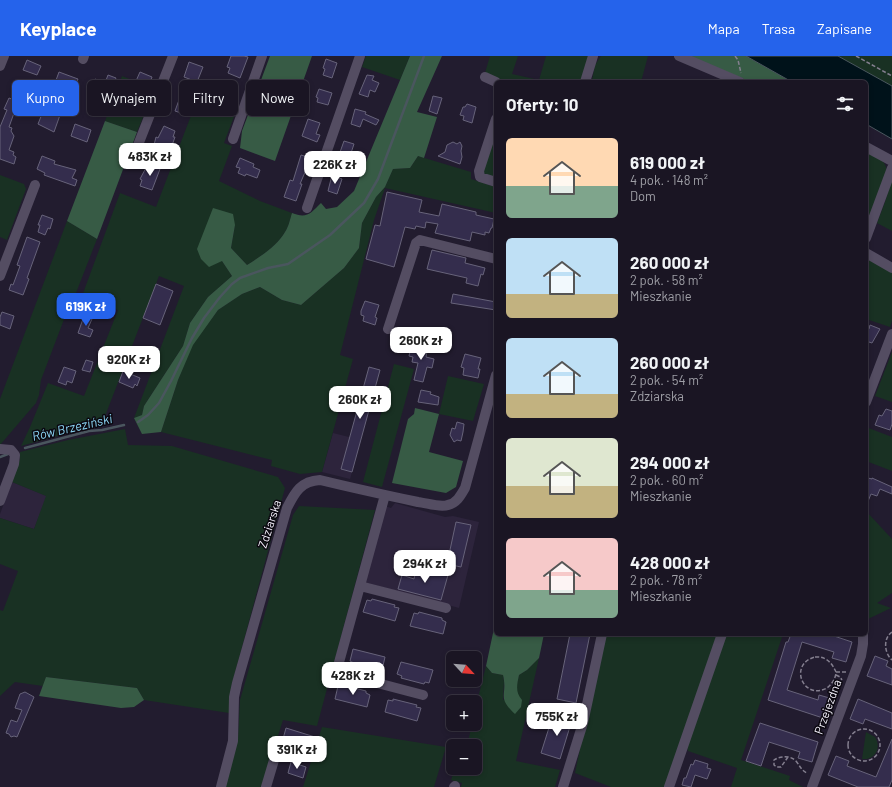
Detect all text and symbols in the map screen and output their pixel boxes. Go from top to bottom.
text: Keyplace [20,17,97,40]
text: Mapa [708,20,740,37]
text: Trasa [762,20,795,37]
text: Zapisane [817,20,872,37]
chip: Kupno [12,80,79,116]
chip: Wynajem [87,80,171,116]
chip: Filtry [179,80,238,116]
chip: Nowe [246,80,309,116]
icon: filters [834,93,856,115]
text: Oferty: 10 [506,94,578,114]
pin: 483K zł [113,143,187,177]
text: 483K zł [128,148,172,164]
pin: 226K zł [298,151,372,185]
text: 619 000 zł [630,152,705,172]
icon: home [538,154,586,202]
text: 226K zł [313,156,357,172]
text: 4 pok. · 148 m² [630,172,708,188]
text: Dom [630,188,656,204]
text: 260 000 zł [630,252,709,272]
icon: home [538,254,586,302]
text: 2 pok. · 58 m² [630,272,703,288]
text: Mieszkanie [630,288,692,304]
pin: 619K zł [49,293,123,327]
text: 619K zł [66,298,106,314]
pin: 260K zł [384,327,458,361]
text: 260K zł [399,332,443,348]
pin: 920K zł [92,346,166,380]
text: 920K zł [107,351,151,367]
text: 260 000 zł [630,352,709,372]
icon: home [538,354,586,402]
text: 2 pok. · 54 m² [630,372,703,388]
pin: 260K zł [323,386,397,420]
text: Zdziarska [630,388,684,404]
text: 260K zł [338,391,382,407]
water label: Rów Brzeziński [30,410,114,444]
text: 294 000 zł [630,452,710,472]
icon: home [538,454,586,502]
text: 2 pok. · 60 m² [630,472,703,488]
text: Mieszkanie [630,488,692,504]
street label: Zdziarska [255,498,283,550]
pin: 294K zł [388,550,462,584]
text: 428 000 zł [630,552,710,572]
icon: home [538,554,586,602]
text: 294K zł [403,555,447,571]
text: 2 pok. · 78 m² [630,572,702,588]
text: Mieszkanie [630,588,692,604]
north arrow [446,651,482,687]
map controls [446,651,482,775]
pin: 428K zł [316,662,390,696]
text: 428K zł [331,667,375,683]
street label: Przejezdna [811,677,843,736]
button: + [446,695,482,731]
pin: 755K zł [520,703,594,737]
text: 755K zł [536,708,578,724]
pin: 391K zł [260,736,334,770]
button: − [446,739,482,775]
text: 391K zł [277,741,317,757]

